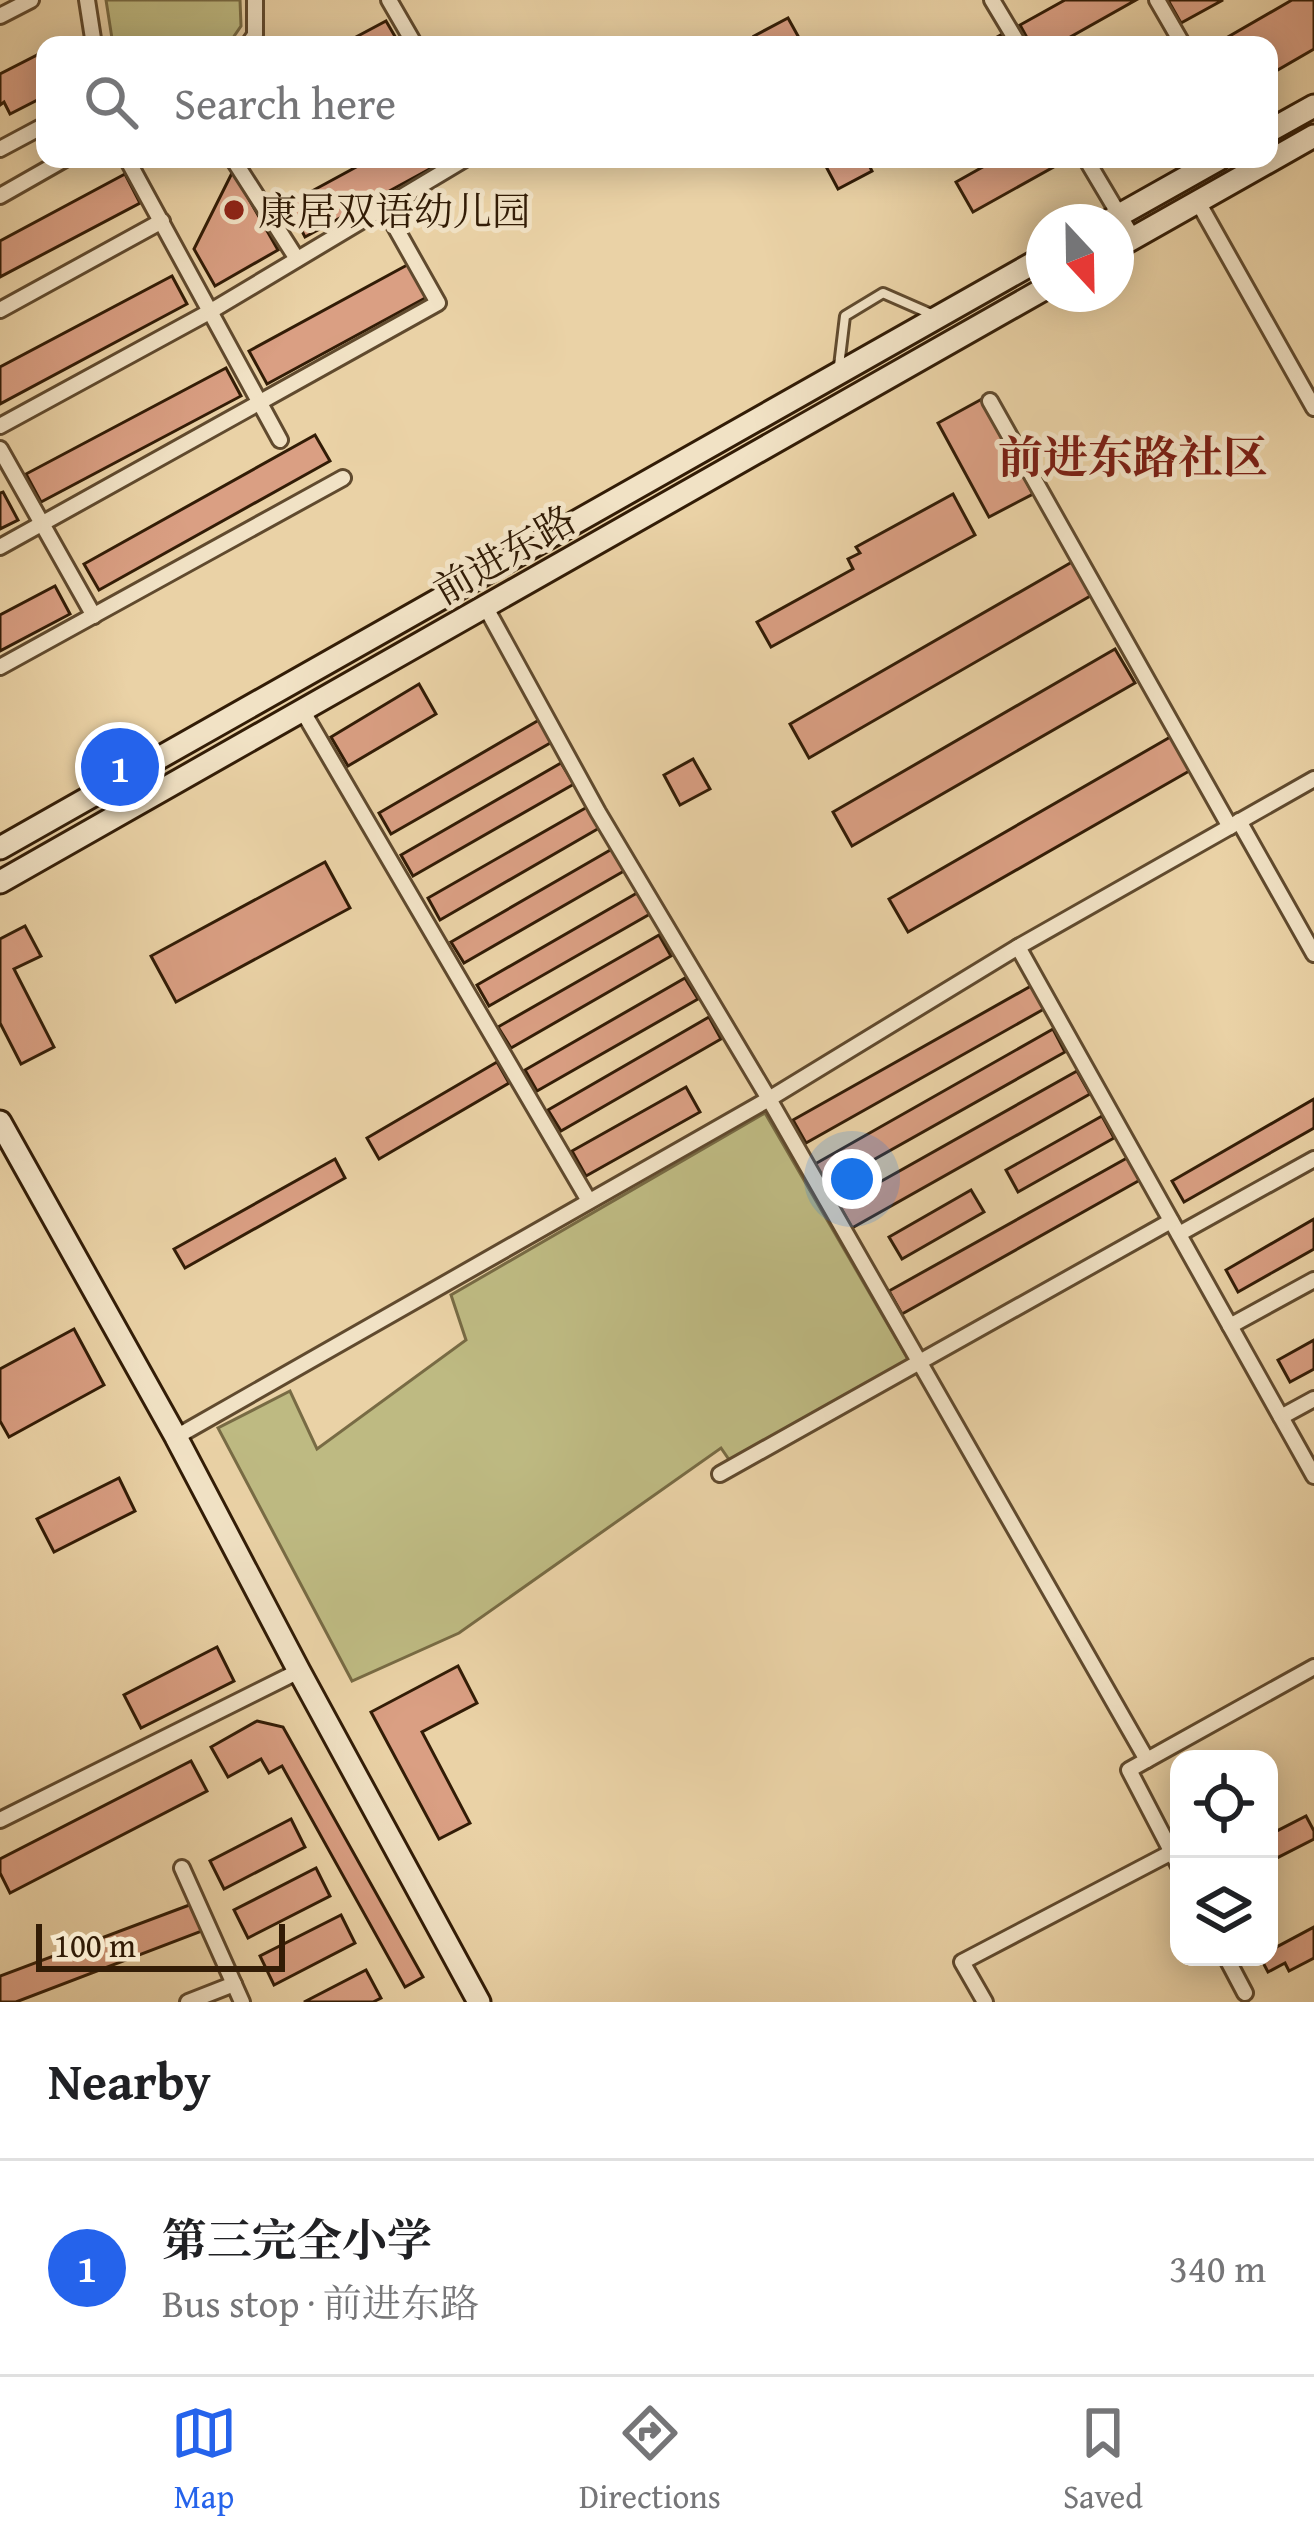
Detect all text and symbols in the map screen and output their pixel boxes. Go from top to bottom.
search box [36,36,1278,168]
icon: search [78,69,144,135]
text: Search here [174,70,396,135]
place label: 康居双语幼儿园 [258,182,531,239]
marker: 康居双语幼儿园 [221,197,247,223]
north arrow [1026,204,1134,312]
district label: 前进东路社区 [998,424,1268,489]
street label: 前进东路 [422,490,586,618]
pin: 1 [81,722,159,812]
your location [822,1149,882,1209]
map controls [1170,1750,1278,1966]
button: locate [1170,1750,1278,1858]
button: layers [1170,1858,1278,1966]
scale bar [36,1918,285,1971]
text: 100 m [54,1921,136,1969]
text: Nearby [48,2043,211,2118]
text: 第三完全小学 [162,2207,432,2272]
text: 1 [77,2239,97,2296]
text: 340 m [1169,2239,1266,2296]
text: Bus stop · 前进东路 [162,2274,479,2331]
tab: Map [171,2400,237,2520]
tab: Directions [579,2400,721,2520]
tab: Saved [1063,2400,1143,2520]

